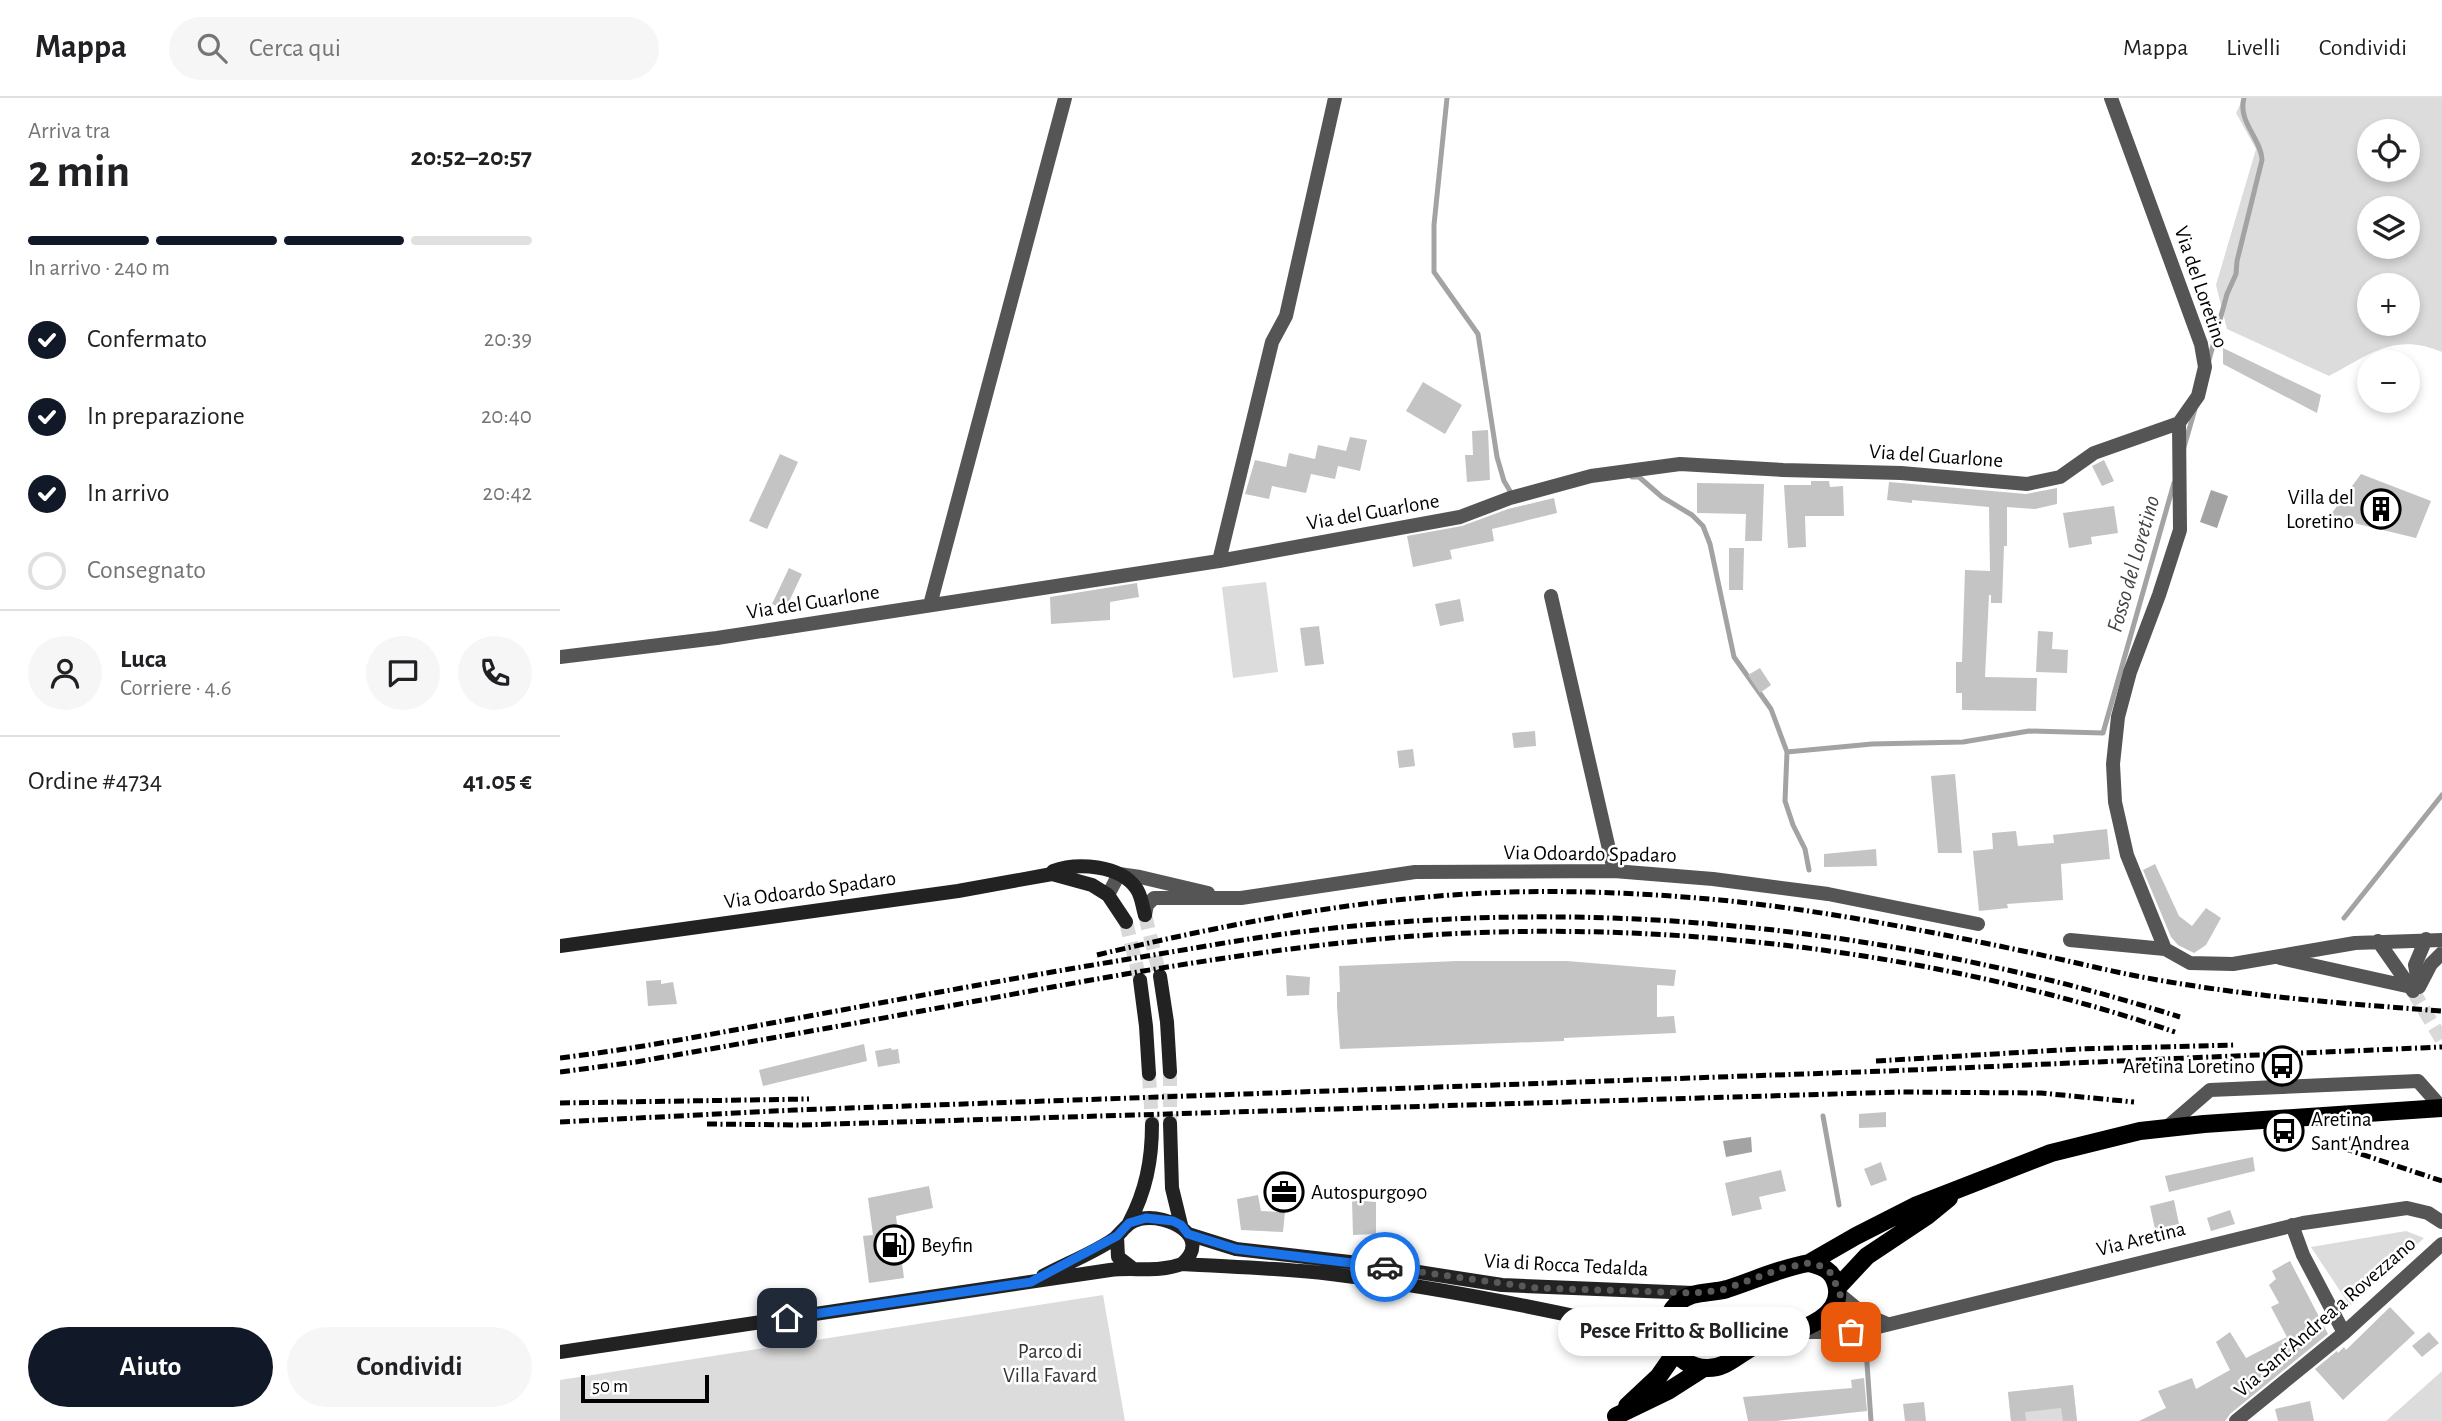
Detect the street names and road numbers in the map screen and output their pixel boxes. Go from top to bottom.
street label: Via del Loretino [2170,223,2232,351]
street label: Via del Guarlone [1868,441,2004,471]
street label: Via del Guarlone [1305,490,1441,534]
street label: Via del Guarlone [745,581,881,623]
street label: Via Odoardo Spadaro [1503,842,1677,866]
street label: Via Odoardo Spadaro [723,868,897,912]
street label: Via Aretina [2094,1218,2188,1260]
street label: Via Sant'Andrea a Rovezzano [2230,1233,2420,1401]
street label: Via di Rocca Tedalda [1483,1250,1649,1280]

